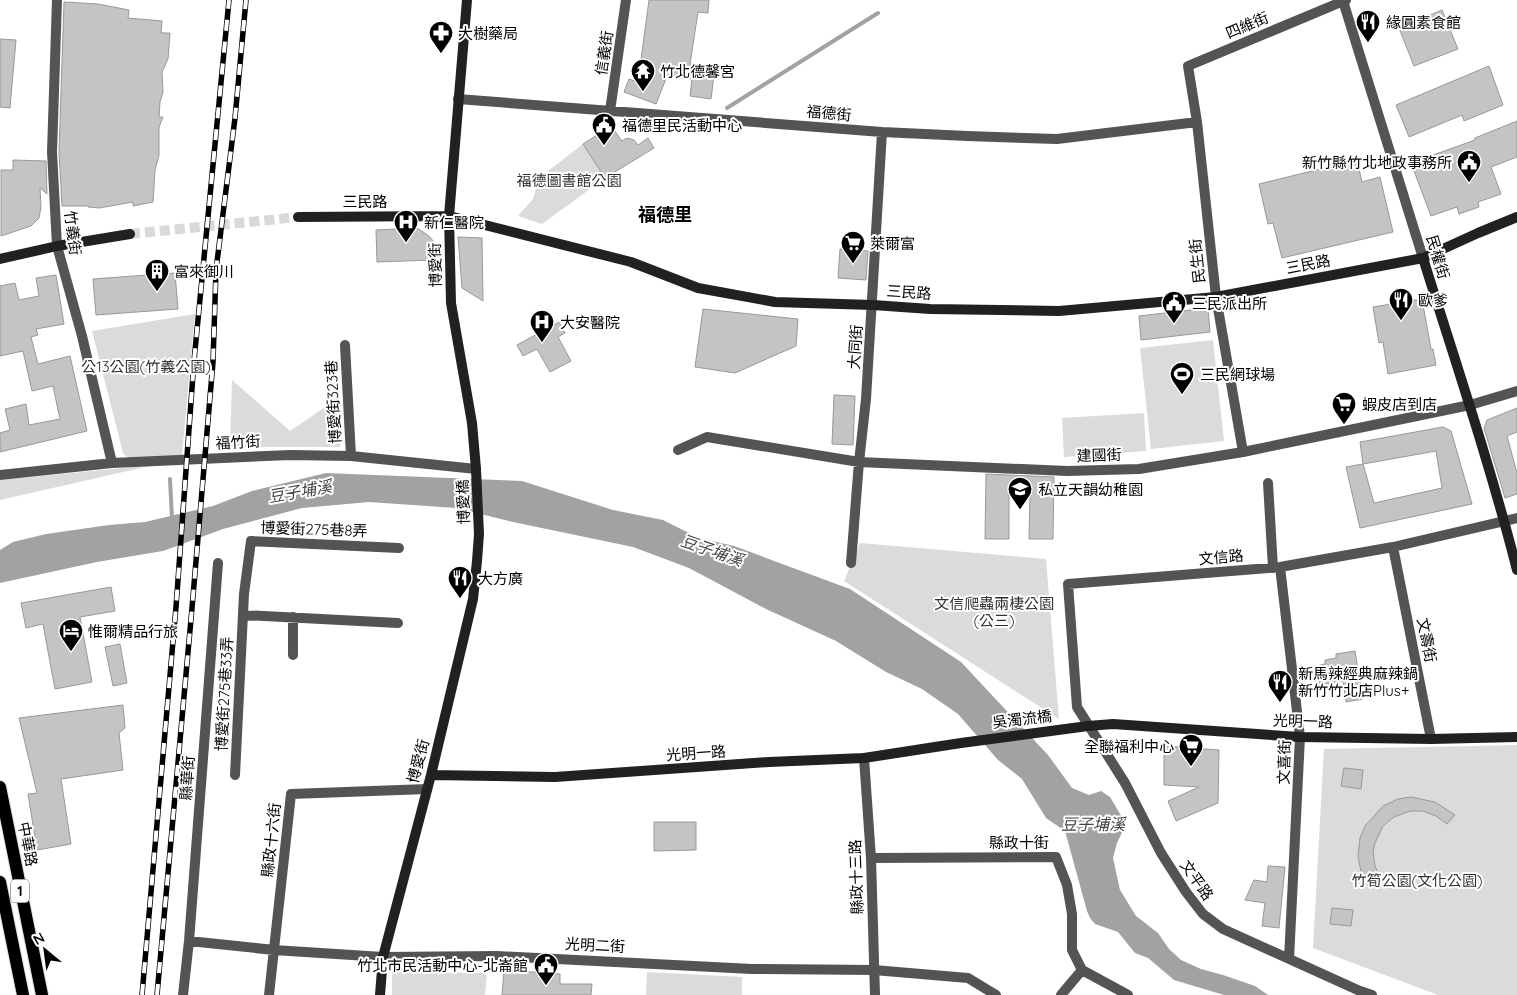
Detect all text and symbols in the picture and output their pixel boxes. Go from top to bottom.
street label: 四維街 [1223,7,1271,43]
restaurant icon: 緣圓素食館 [1355,9,1381,43]
place label: 緣圓素食館 [1386,13,1461,32]
pharmacy icon: 大樹藥局 [428,20,454,54]
place label: 大樹藥局 [458,24,518,43]
street label: 信義街 [591,29,617,77]
temple icon: 竹北德馨宮 [630,58,656,92]
place label: 竹北德馨宮 [660,62,735,81]
street label: 福德街 [806,102,852,124]
public building icon: 福德里民活動中心 [591,112,617,146]
place label: 福德里民活動中心 [622,116,742,135]
public building icon: 新竹縣竹北地政事務所 [1456,149,1482,183]
place label: 新竹縣竹北地政事務所 [1302,153,1452,172]
park label: 福德圖書館公園 [516,171,622,190]
street label: 三民路 [342,192,388,211]
district label: 福德里 [638,203,692,226]
hospital icon: 新仁醫院 [393,209,419,243]
street label: 竹義街 [61,210,85,256]
place label: 新仁醫院 [424,213,484,232]
supermarket icon: 萊爾富 [840,230,866,264]
street label: 民權街 [1422,233,1454,281]
place label: 萊爾富 [870,234,915,253]
street label: 民生街 [1185,238,1209,284]
street label: 博愛街 [425,242,445,288]
street label: 三民路 [1284,250,1332,278]
building icon: 富來御川 [144,258,170,292]
place label: 富來御川 [174,262,234,281]
street label: 三民路 [886,281,932,303]
restaurant icon: 歐爹 [1388,287,1414,321]
public building icon: 三民派出所 [1161,290,1187,324]
place label: 歐爹 [1418,291,1448,310]
place label: 三民派出所 [1192,294,1267,313]
hospital icon: 大安醫院 [529,309,555,343]
place label: 大安醫院 [560,313,620,332]
street label: 大同街 [844,324,866,370]
park label: 公13公園(竹義公園) [81,357,211,376]
street label: 博愛街323巷 [321,360,345,444]
sports icon: 三民網球場 [1169,361,1195,395]
place label: 三民網球場 [1200,365,1275,384]
supermarket icon: 蝦皮店到店 [1331,391,1357,425]
place label: 蝦皮店到店 [1362,395,1437,414]
street label: 福竹街 [215,431,261,453]
street label: 建國街 [1076,445,1122,465]
water label: 豆子埔溪 [267,475,335,506]
school or university icon: 私立天韻幼稚園 [1007,476,1033,510]
street label: 博愛橋 [453,479,473,525]
place label: 私立天韻幼稚園 [1038,480,1143,499]
street label: 博愛街275巷8弄 [260,518,368,540]
water label: 豆子埔溪 [678,530,747,571]
street label: 文信路 [1198,546,1244,568]
restaurant icon: 大方廣 [447,565,473,599]
place label: 大方廣 [478,569,523,588]
park label: 文信爬蟲兩棲公園 (公三) [934,594,1054,630]
street label: 文壽街 [1413,616,1441,664]
hotel icon: 惟爾精品行旅 [58,618,84,652]
place label: 惟爾精品行旅 [88,622,178,641]
street label: 博愛街275巷33弄 [212,636,236,752]
place label: 新馬辣經典麻辣鍋 新竹竹北店Plus+ [1298,664,1418,700]
restaurant icon: 新馬辣經典麻辣鍋 新竹竹北店Plus+ [1267,669,1293,703]
street label: 吳濁流橋 [991,706,1053,732]
street label: 光明一路 [1273,710,1333,732]
supermarket icon: 全聯福利中心 [1178,733,1204,767]
street label: 博愛街 [403,737,433,785]
place label: 全聯福利中心 [1084,737,1174,756]
street label: 文喜街 [1274,739,1294,785]
street label: 光明一路 [665,741,727,765]
street label: 縣華街 [176,755,198,801]
street label: 縣政十六街 [258,802,284,878]
water label: 豆子埔溪 [1061,814,1127,834]
street label: 中華路 [14,820,42,868]
street label: 縣政十街 [989,833,1049,852]
street label: 縣政十三路 [845,839,867,915]
street label: 文平路 [1176,856,1218,904]
park label: 竹筍公園(文化公園) [1351,871,1483,890]
road number: 1 [11,879,29,902]
north arrow [20,925,70,975]
text: N [30,928,48,949]
street label: 光明二街 [565,934,625,956]
public building icon: 竹北市民活動中心-北崙館 [533,952,559,986]
place label: 竹北市民活動中心-北崙館 [357,956,528,975]

